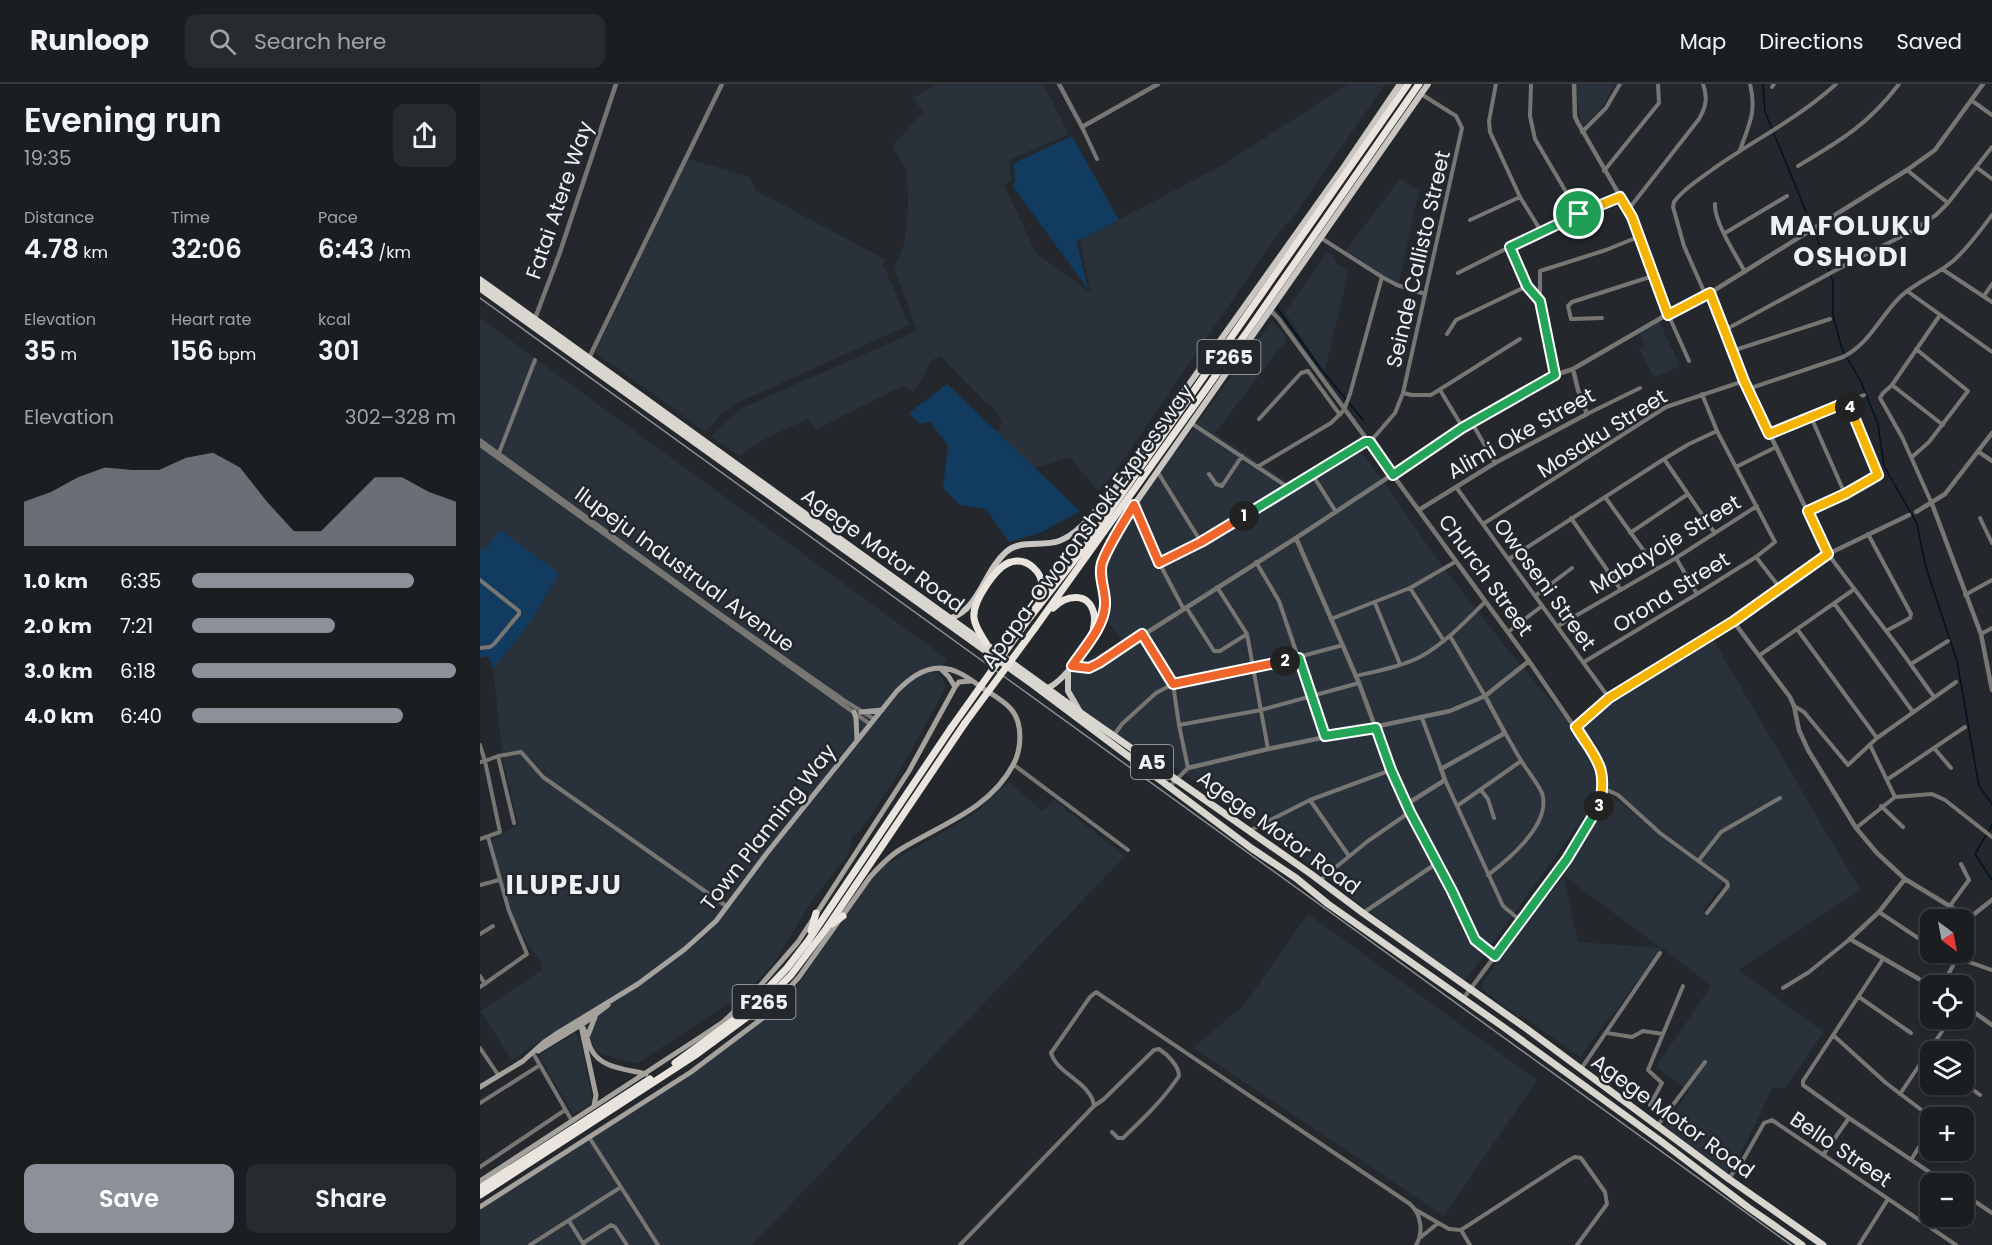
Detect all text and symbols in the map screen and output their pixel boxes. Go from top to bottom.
search box [185,14,605,68]
text: Runloop [30,21,149,60]
icon: search [206,25,239,58]
text: Search here [254,26,386,57]
text: Map [1680,27,1726,56]
text: Directions [1759,27,1863,56]
text: Saved [1896,27,1962,56]
text: Evening run [24,97,222,144]
button: share [393,104,456,167]
street label: Fatai Atere Way [518,117,600,283]
text: 19:35 [24,144,72,172]
street label: Seinde Callisto Street [1379,148,1457,370]
pin [1553,188,1604,239]
icon: arrive [1562,197,1595,230]
text: Distance [24,206,94,229]
text: Time [171,206,210,229]
text: Pace [318,206,358,229]
district label: MAFOLUKU OSHODI [1770,207,1932,275]
text: 4.78 [24,231,79,267]
text: 32:06 [171,231,242,267]
text: 6:43 [318,231,374,267]
text: km [79,241,108,264]
text: /km [374,241,411,264]
text: Elevation [24,308,96,331]
text: Heart rate [171,308,251,331]
text: kcal [318,308,351,331]
text: 35 [24,333,56,369]
text: 156 [171,333,214,369]
text: 301 [318,333,360,369]
road number: F265 [1198,340,1260,374]
text: m [56,343,77,366]
text: bpm [214,343,256,366]
street label: Apapa-Oworonshoki Expressway [974,378,1200,674]
street label: Alimi Oke Street [1442,380,1600,486]
street label: Mosaku Street [1532,381,1672,485]
pin: 4 [1835,392,1865,422]
text: 4 [1845,395,1855,418]
text: Elevation [24,403,114,431]
text: 302–328 m [345,403,456,431]
street label: Ilupeju Industrual Avenue [569,479,801,659]
street label: Agege Motor Road [796,481,970,619]
street label: Mabayoje Street [1584,487,1746,601]
pin: 1 [1229,501,1259,531]
text: 1 [1241,504,1247,527]
street label: Church Street [1432,508,1540,642]
street label: Owoseni Street [1487,512,1603,656]
street label: Orona Street [1607,545,1735,639]
text: 1.0 km [24,567,88,595]
text: 6:35 [120,567,161,595]
text: 2.0 km [24,612,92,640]
text: 7:21 [120,612,153,640]
pin: 2 [1270,646,1300,676]
text: 2 [1280,649,1290,672]
text: 3.0 km [24,657,93,685]
text: 6:18 [120,657,156,685]
text: 4.0 km [24,702,94,730]
text: 6:40 [120,702,162,730]
street label: Town Planning Way [694,737,842,916]
road number: A5 [1131,745,1173,779]
street label: Agege Motor Road [1192,763,1366,901]
pin: 3 [1584,791,1614,821]
text: 3 [1594,794,1604,817]
district label: ILUPEJU [506,866,622,903]
north arrow [1920,909,1974,963]
map controls [1920,909,1974,1227]
button: locate [1920,975,1974,1029]
road number: F265 [732,985,796,1019]
button: layers [1920,1041,1974,1095]
street label: Agege Motor Road [1586,1047,1760,1185]
street label: Bello Street [1784,1104,1898,1194]
button: + [1920,1107,1974,1161]
button: Save [24,1164,234,1233]
button: Share [246,1164,456,1233]
button: − [1920,1173,1974,1227]

